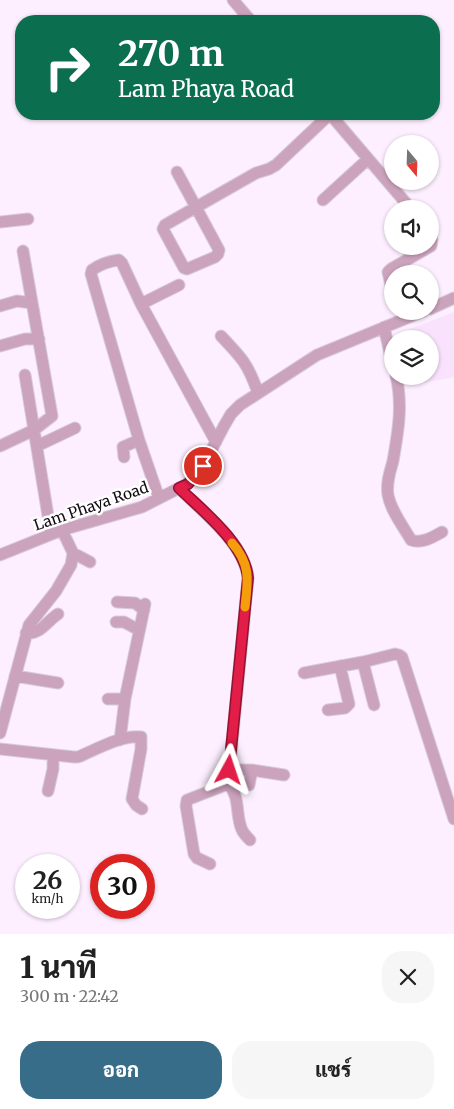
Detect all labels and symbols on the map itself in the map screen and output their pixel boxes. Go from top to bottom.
north arrow [384,135,439,190]
pin [182,445,224,487]
street label: Lam Phaya Road [31,477,151,535]
position arrow [202,743,254,795]
speed limit sign: 30 [90,854,155,919]

